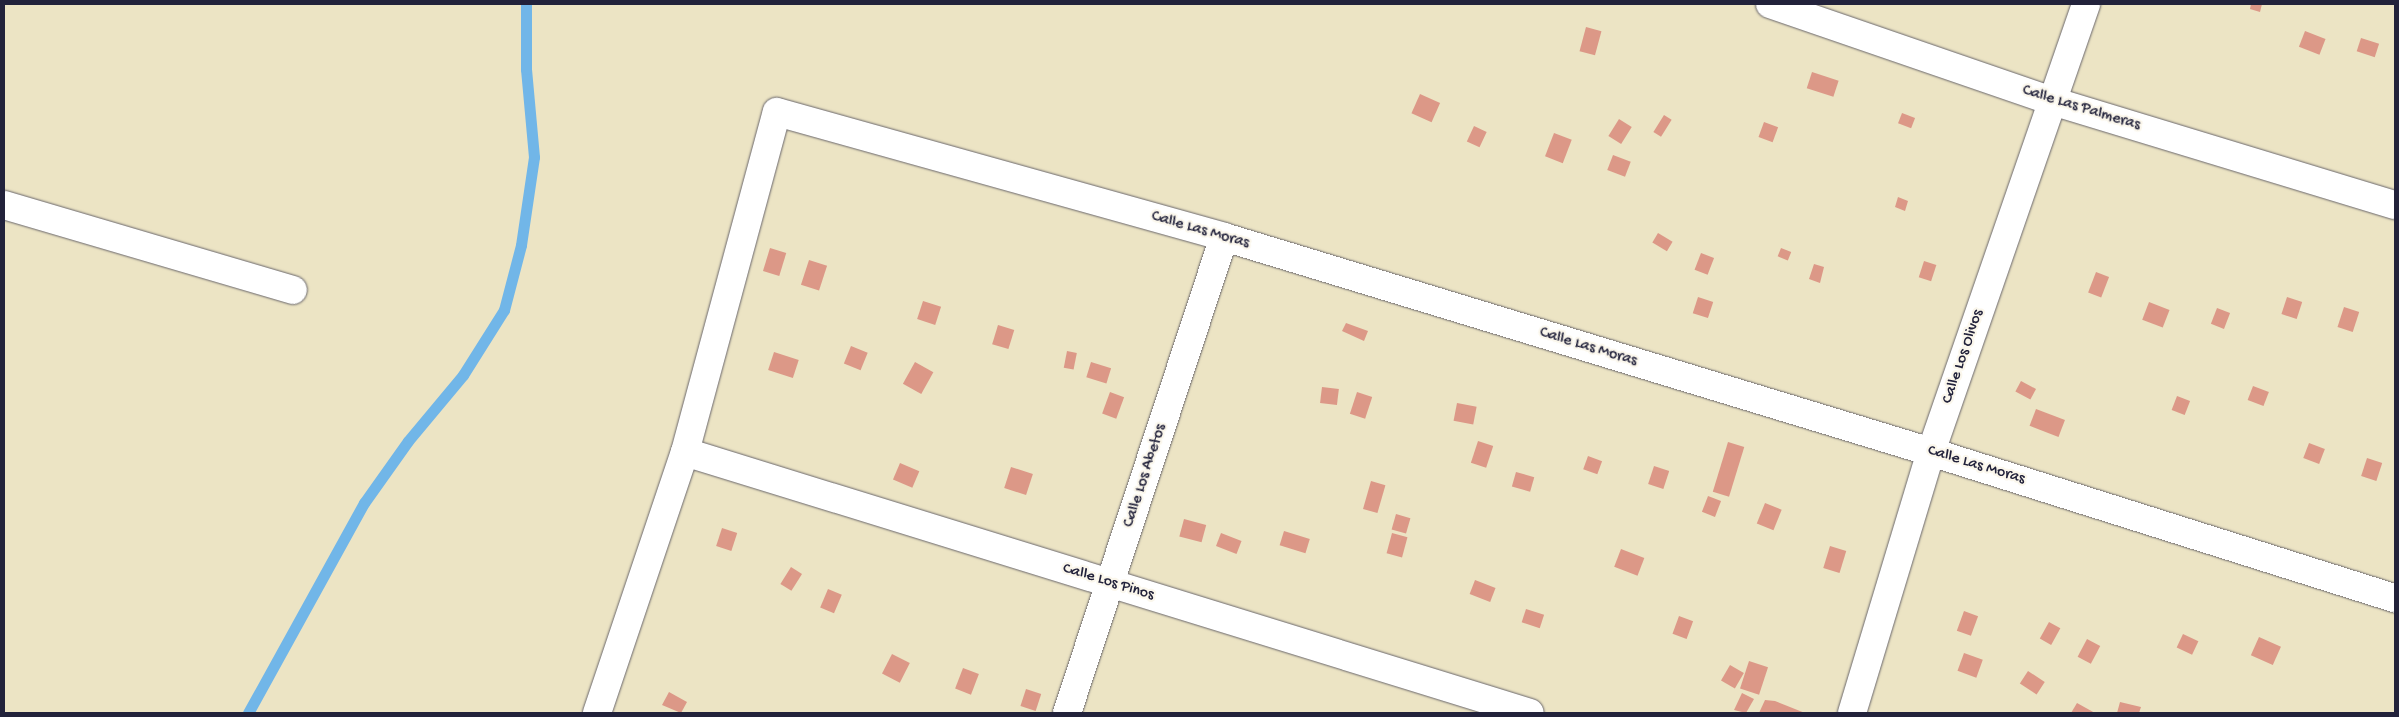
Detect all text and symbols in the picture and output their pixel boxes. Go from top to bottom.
street label: Calle Las Palmeras [2020,82,2142,136]
street label: Calle Las Moras [1149,208,1251,254]
street label: Calle Los Olivos [1939,307,1989,407]
street label: Calle Las Moras [1537,324,1639,372]
street label: Calle Los Abetos [1120,422,1172,530]
street label: Calle Las Moras [1925,442,2027,490]
street label: Calle Los Pinos [1060,560,1156,606]

